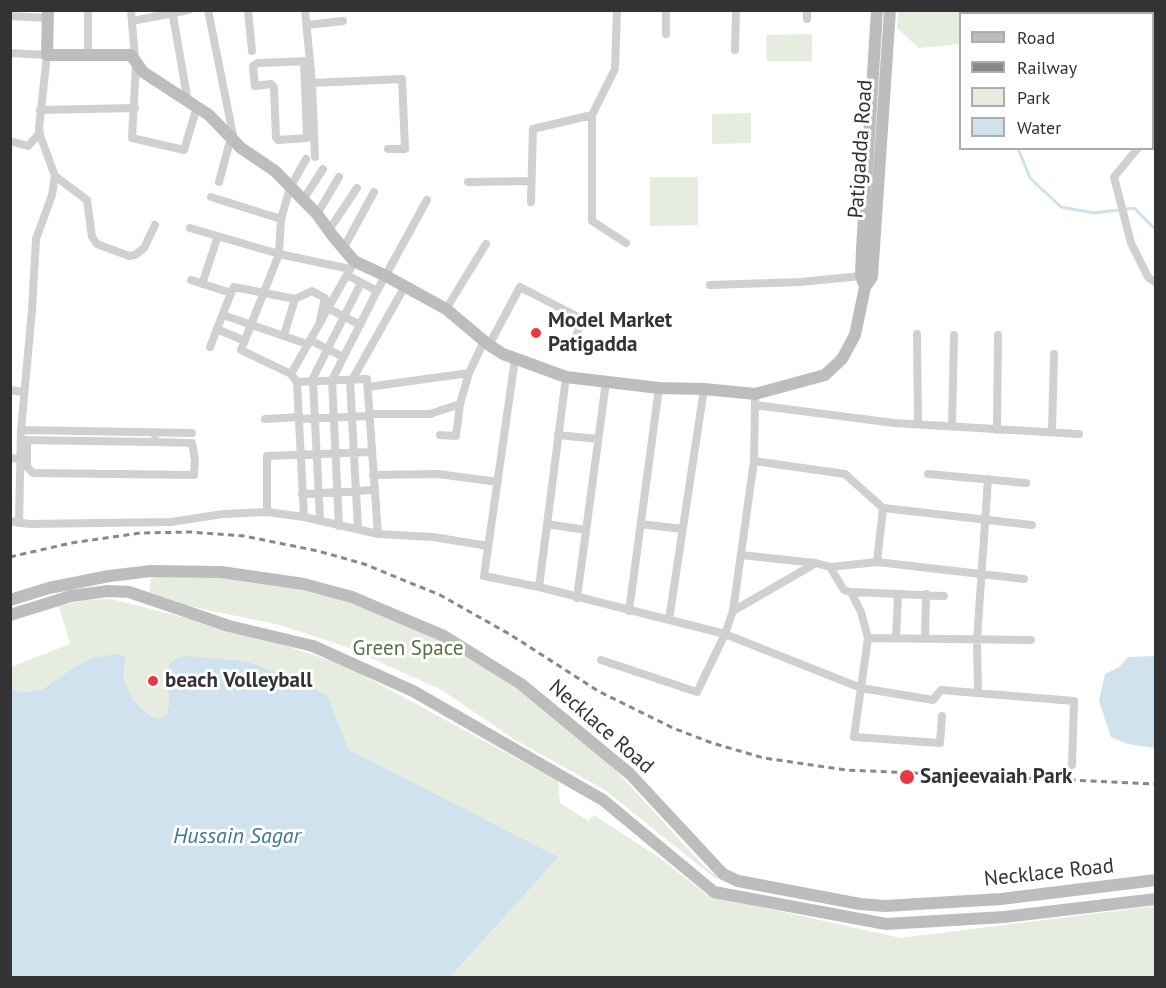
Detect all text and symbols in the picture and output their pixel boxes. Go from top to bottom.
legend [959,12,1154,150]
text: Road [1017,26,1055,49]
text: Railway [1017,56,1077,79]
street label: Patigadda Road [844,79,878,219]
text: Park [1017,86,1050,109]
text: Water [1017,116,1061,139]
place label: Model Market Patigadda [548,308,672,358]
marker: Model Market Patigadda [529,326,543,340]
park label: Green Space [353,636,463,662]
place label: beach Volleyball [165,668,312,694]
marker: beach Volleyball [146,674,160,688]
street label: Necklace Road [544,675,658,779]
place label: Sanjeevaiah Park [920,764,1072,790]
marker: Sanjeevaiah Park [898,768,916,786]
water label: Hussain Sagar [173,824,301,850]
street label: Necklace Road [983,854,1115,892]

